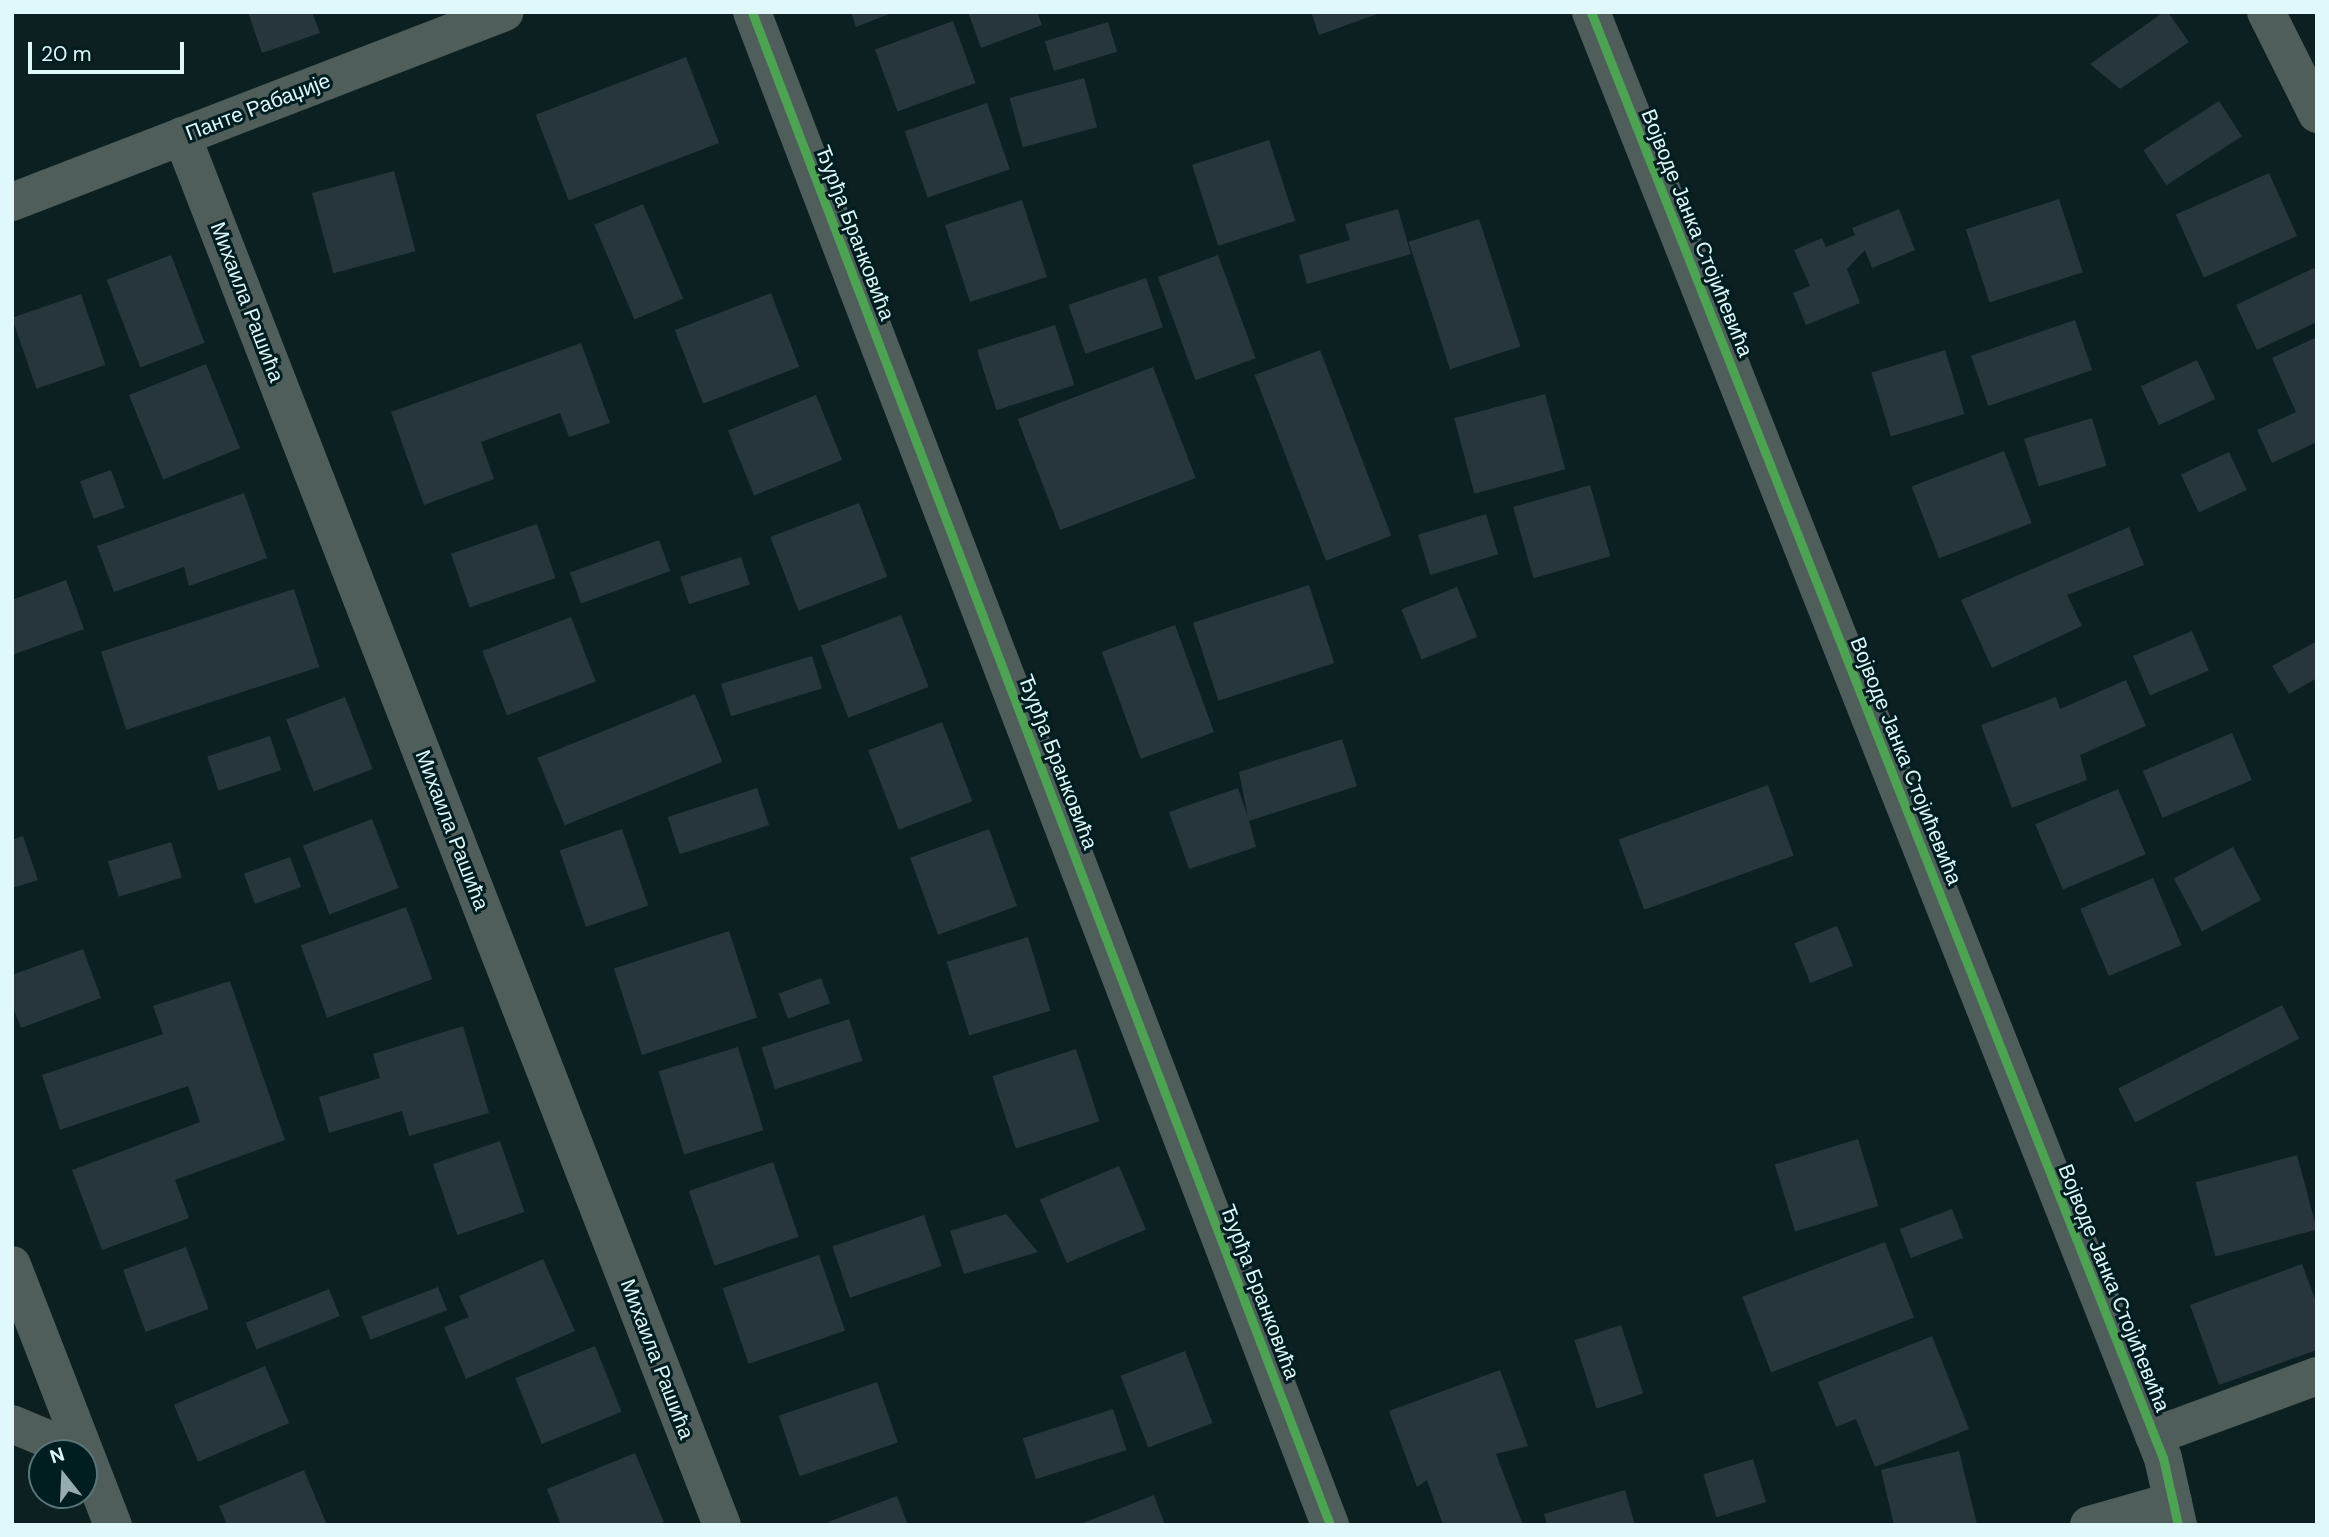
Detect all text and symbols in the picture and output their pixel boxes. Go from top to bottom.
scale bar [32,28,187,72]
text: 20 m [41,40,92,68]
street label: Панте Рабаџије [182,68,334,146]
street label: Војводе Јанка Стојићевића [1636,105,1758,361]
street label: Ђурђа Бранковића [810,142,900,324]
street label: Михаила Рашића [205,218,289,386]
street label: Војводе Јанка Стојићевића [1845,633,1967,889]
street label: Ђурђа Бранковића [1013,671,1103,853]
street label: Михаила Рашића [410,746,494,914]
street label: Војводе Јанка Стојићевића [2053,1160,2175,1416]
street label: Ђурђа Бранковића [1215,1201,1305,1383]
street label: Михаила Рашића [615,1275,699,1443]
north arrow [28,1439,98,1509]
text: N [47,1441,67,1469]

